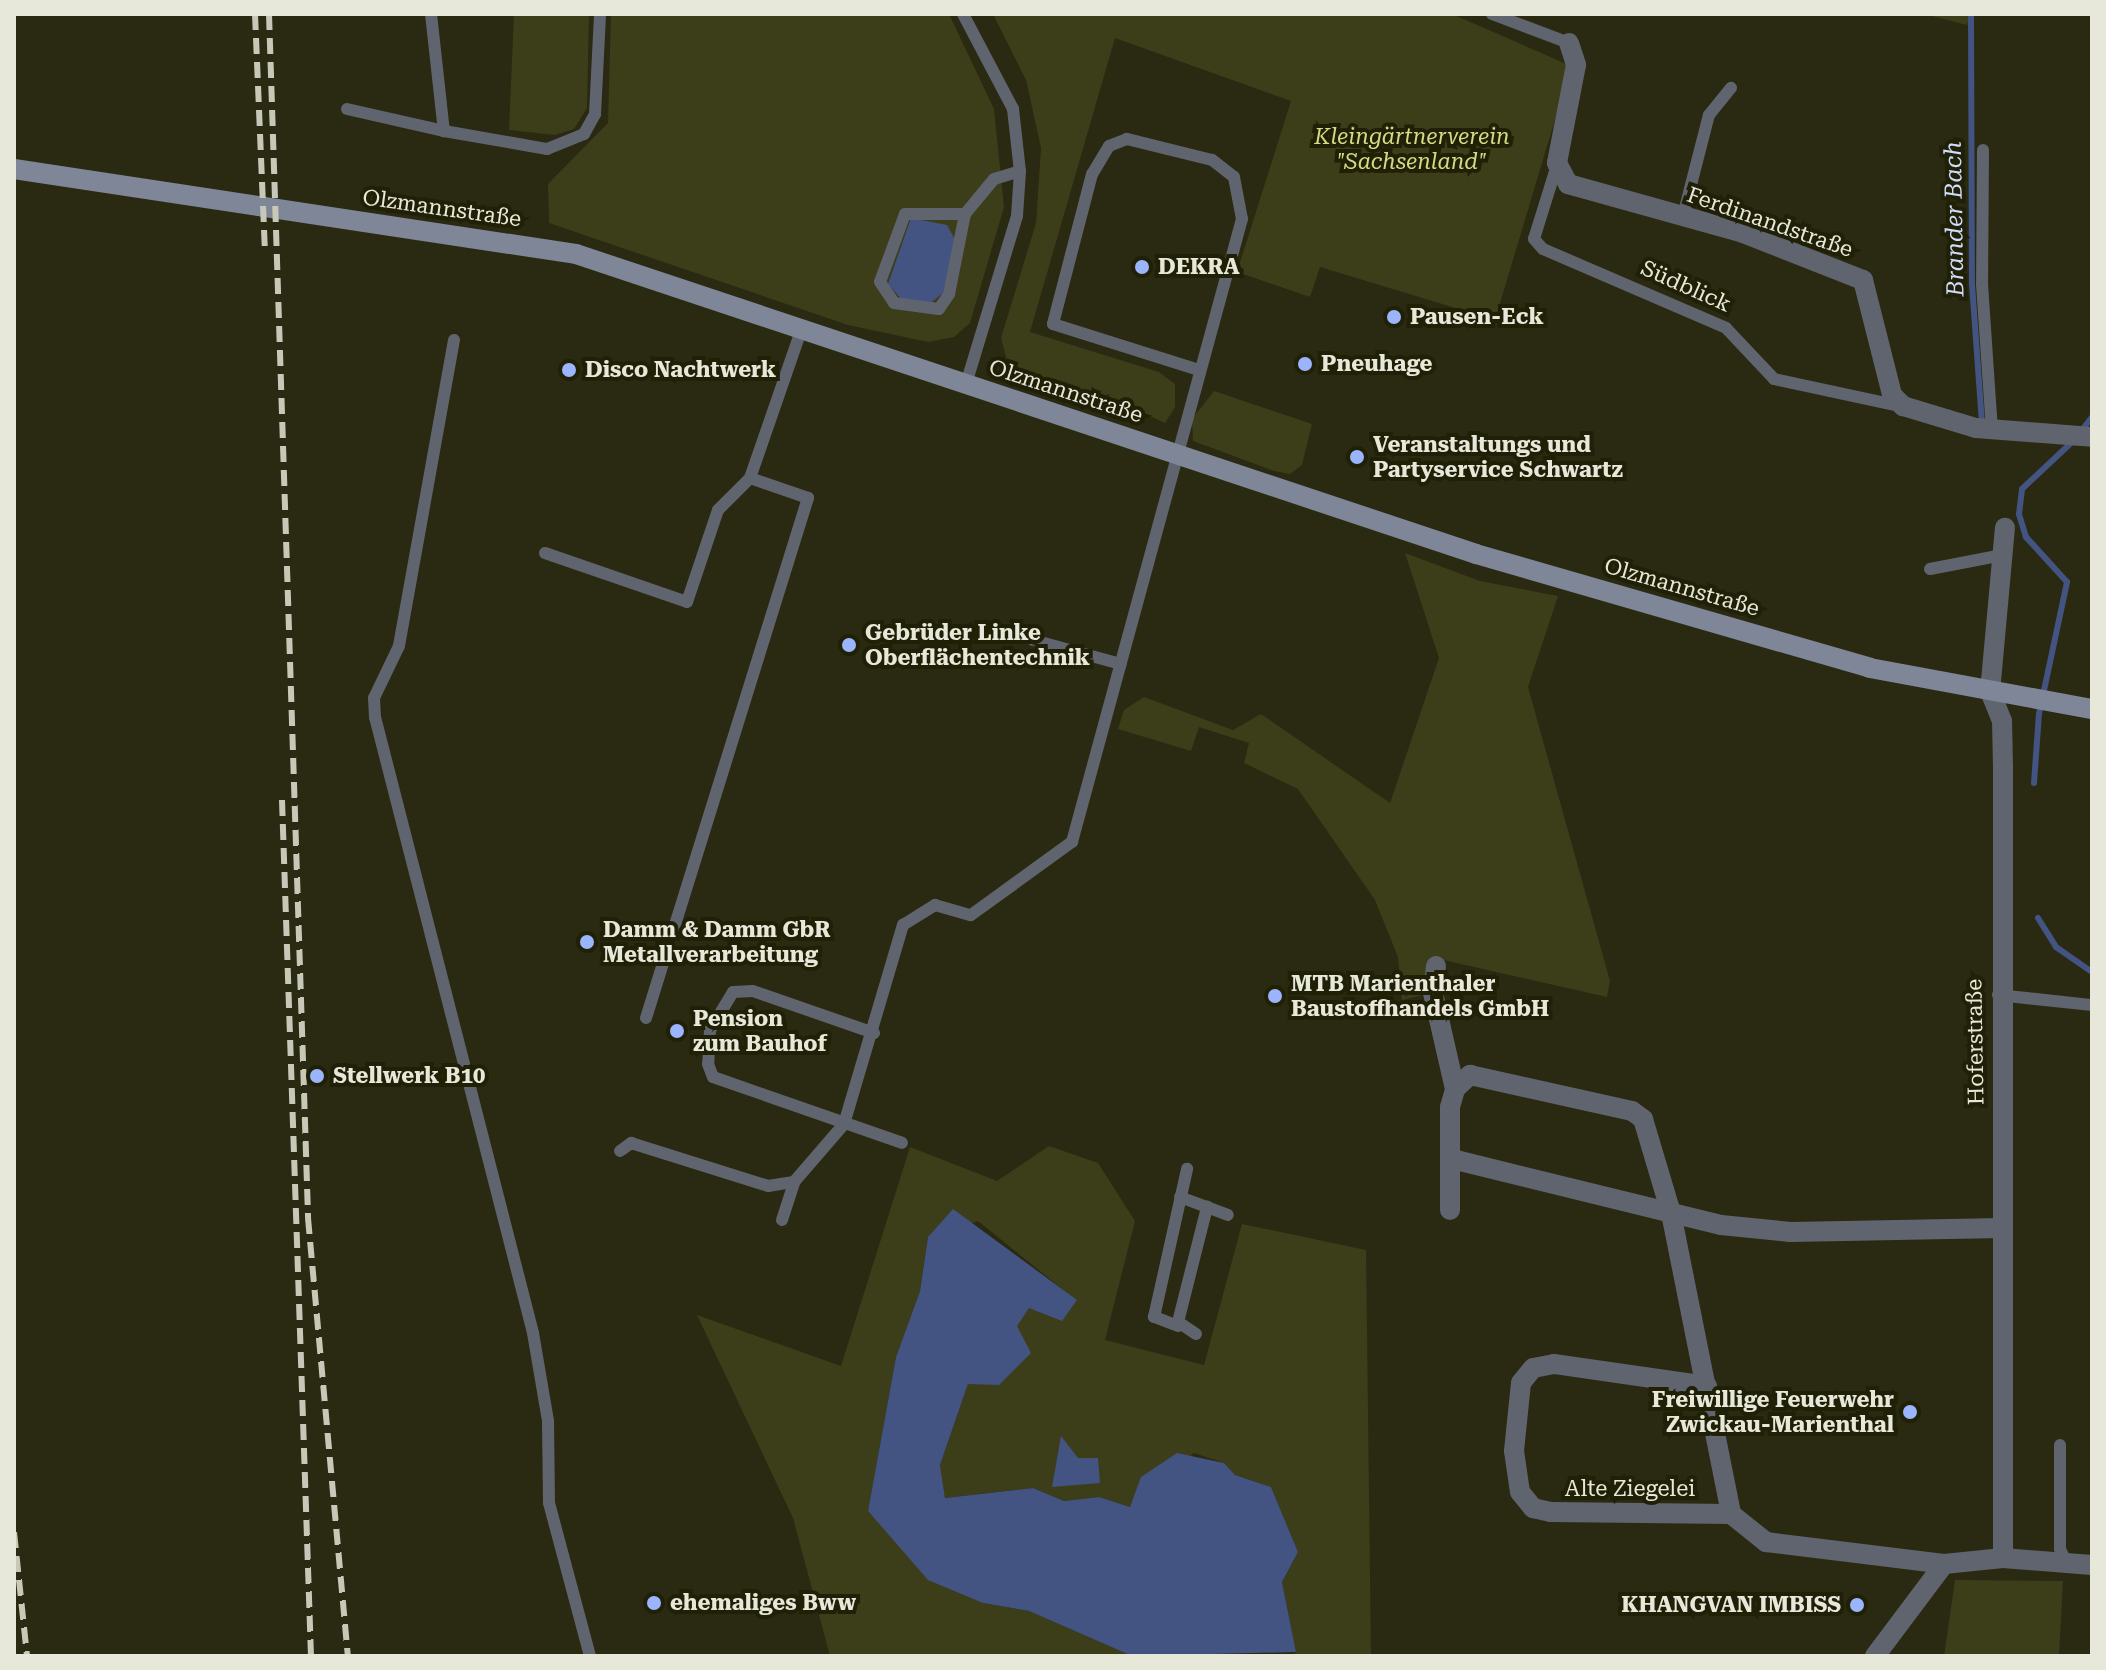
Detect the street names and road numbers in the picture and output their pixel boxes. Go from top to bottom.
street label: Ferdinandstraße [1684,181,1856,263]
street label: Olzmannstraße [361,184,523,232]
street label: Südblick [1637,254,1735,318]
street label: Olzmannstraße [986,354,1146,428]
street label: Olzmannstraße [1601,552,1763,622]
street label: Hoferstraße [1961,979,1989,1105]
street label: Alte Ziegelei [1565,1476,1695,1502]

